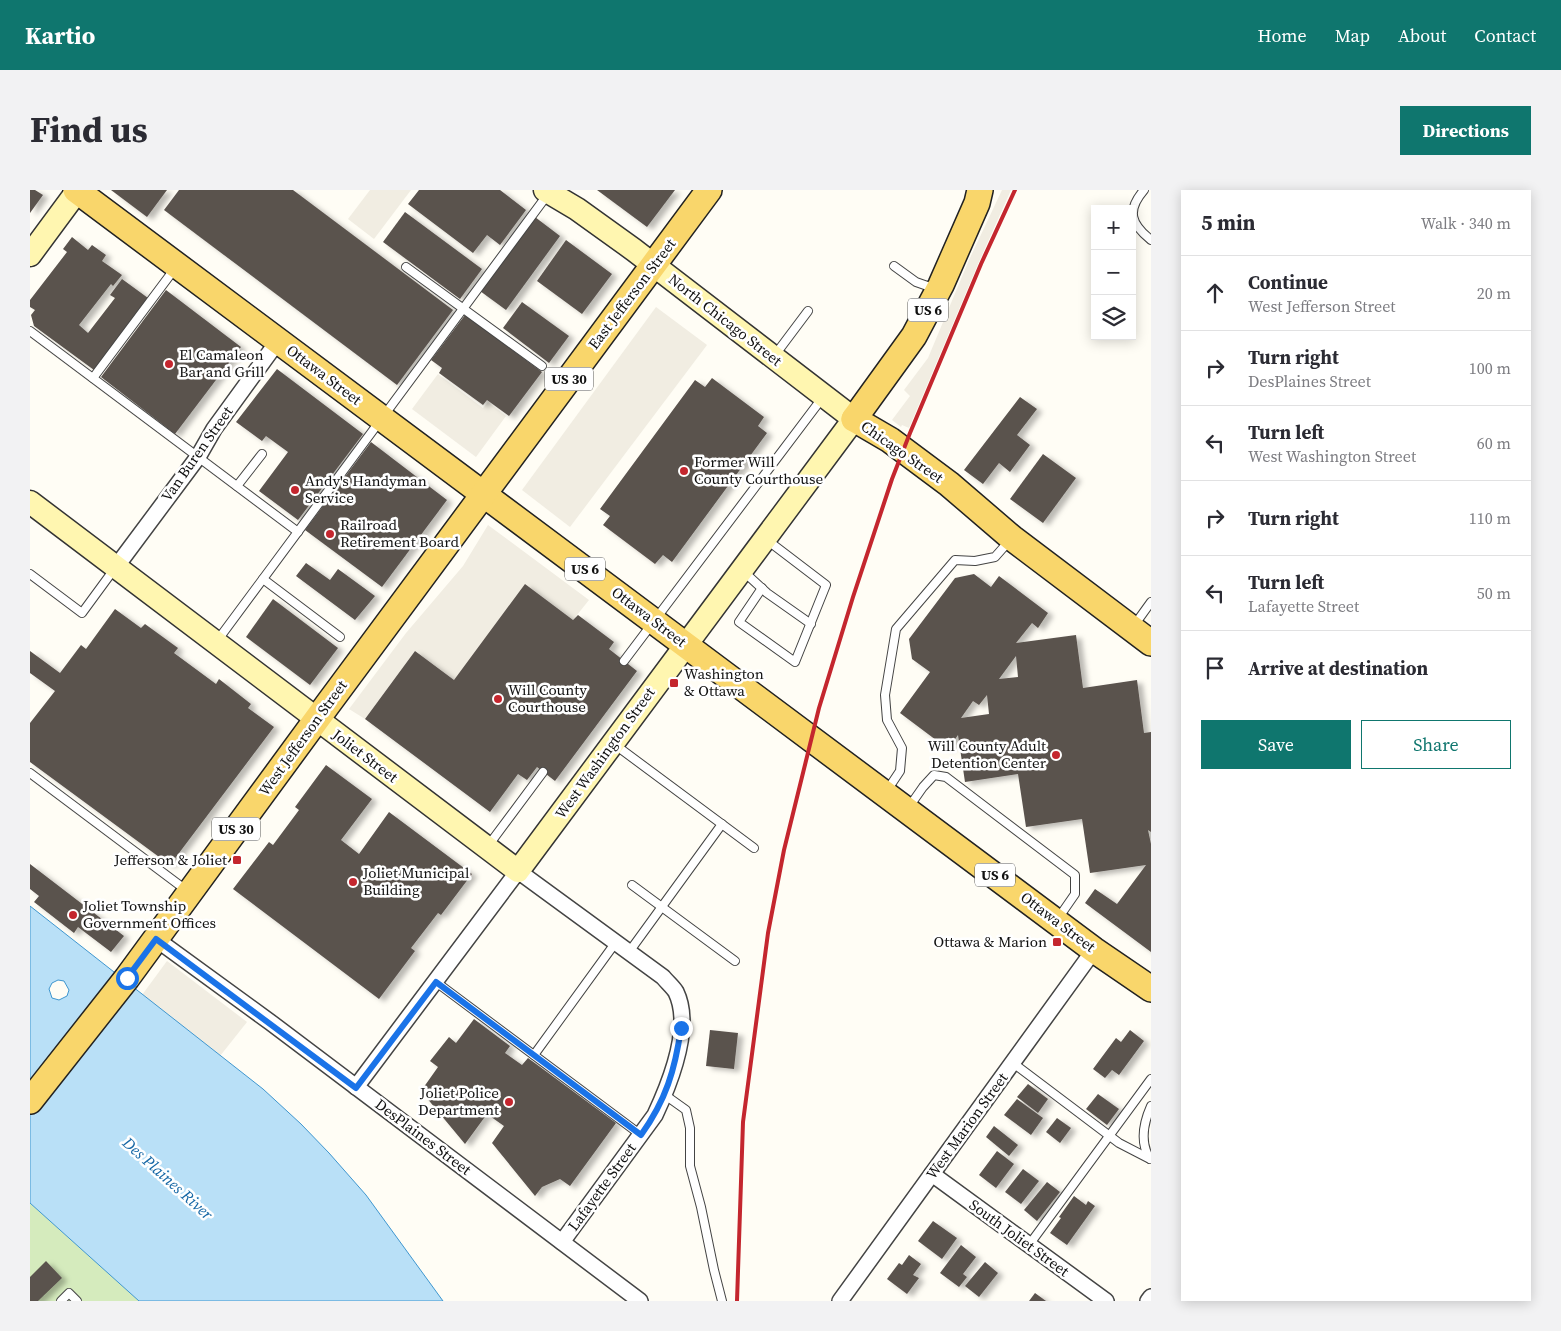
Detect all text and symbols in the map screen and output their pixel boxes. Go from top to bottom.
text: Kartio [25,19,95,52]
text: Home [1258,23,1307,48]
text: Map [1335,23,1370,48]
text: About [1398,23,1446,48]
text: Contact [1474,23,1536,48]
text: Find us [30,106,148,154]
button: Directions [1400,106,1531,155]
map controls [1091,205,1136,340]
button: + [1091,205,1136,250]
text: 5 min [1201,208,1256,237]
text: Walk · 340 m [1421,212,1511,234]
street label: East Jefferson Street [583,234,680,354]
button: − [1091,250,1136,295]
street label: North Chicago Street [664,269,787,371]
text: Continue [1248,269,1328,295]
icon: ahead [1201,279,1229,307]
text: 20 m [1477,282,1511,304]
button: layers [1091,295,1136,340]
text: West Jefferson Street [1248,295,1396,317]
road number: US 6 [908,298,948,322]
street label: Ottawa Street [282,339,366,410]
place label: El Camaleon Bar and Grill [179,344,265,382]
text: Turn right [1248,344,1339,370]
icon: right [1201,354,1229,382]
text: 100 m [1469,357,1511,379]
marker: El Camaleon Bar and Grill [163,358,175,370]
road number: US 30 [545,368,593,390]
text: DesPlaines Street [1248,370,1371,392]
street label: Van Buren Street [156,402,237,506]
street label: Chicago Street [857,415,948,488]
text: Turn left [1248,419,1324,445]
icon: left [1201,429,1229,457]
text: 60 m [1477,432,1511,454]
text: West Washington Street [1248,445,1416,467]
place label: Former Will County Courthouse [694,451,824,489]
marker: Former Will County Courthouse [678,465,690,477]
place label: Andy's Handyman Service [305,470,427,508]
marker: Andy's Handyman Service [289,484,301,496]
icon: right [1201,504,1229,532]
text: Turn right [1248,505,1339,531]
text: 110 m [1469,507,1511,529]
place label: Railroad Retirement Board [340,514,459,552]
marker: Railroad Retirement Board [324,528,336,540]
road number: US 6 [565,558,605,580]
text: Turn left [1248,569,1324,595]
icon: left [1201,579,1229,607]
street label: Ottawa Street [607,581,691,652]
text: 50 m [1477,582,1511,604]
text: Lafayette Street [1248,595,1359,617]
icon: arrive [1201,654,1229,682]
text: Arrive at destination [1248,655,1428,681]
place label: Washington & Ottawa [684,663,764,701]
street label: West Jefferson Street [253,675,352,800]
marker: Washington & Ottawa [668,677,680,689]
place label: Will County Courthouse [508,679,587,717]
street label: West Washington Street [550,683,659,823]
marker: Will County Courthouse [492,693,504,705]
button: Save [1201,720,1351,769]
button: Share [1361,720,1511,769]
street label: Joliet Street [327,723,403,787]
place label: Will County Adult Detention Center [928,735,1047,773]
marker: Will County Adult Detention Center [1050,749,1062,761]
road number: US 30 [212,818,260,840]
place label: Jefferson & Joliet [113,849,227,870]
marker: Jefferson & Joliet [231,854,243,866]
place label: Joliet Municipal Building [362,862,470,900]
road number: US 6 [975,864,1015,886]
marker: Joliet Municipal Building [347,876,359,888]
street label: Ottawa Street [1016,886,1100,957]
place label: Joliet Township Government Offices [82,895,216,933]
marker: Joliet Township Government Offices [67,909,79,921]
place label: Ottawa & Marion [934,931,1047,952]
marker: Ottawa & Marion [1051,936,1063,948]
route start [116,967,139,990]
route end [670,1017,693,1040]
street label: West Marion Street [921,1068,1013,1183]
place label: Joliet Police Department [418,1082,499,1120]
street label: DesPlaines Street [371,1094,476,1180]
marker: Joliet Police Department [503,1096,515,1108]
water label: Des Plaines River [117,1131,218,1225]
street label: Lafayette Street [562,1138,641,1235]
street label: South Joliet Street [965,1194,1074,1281]

